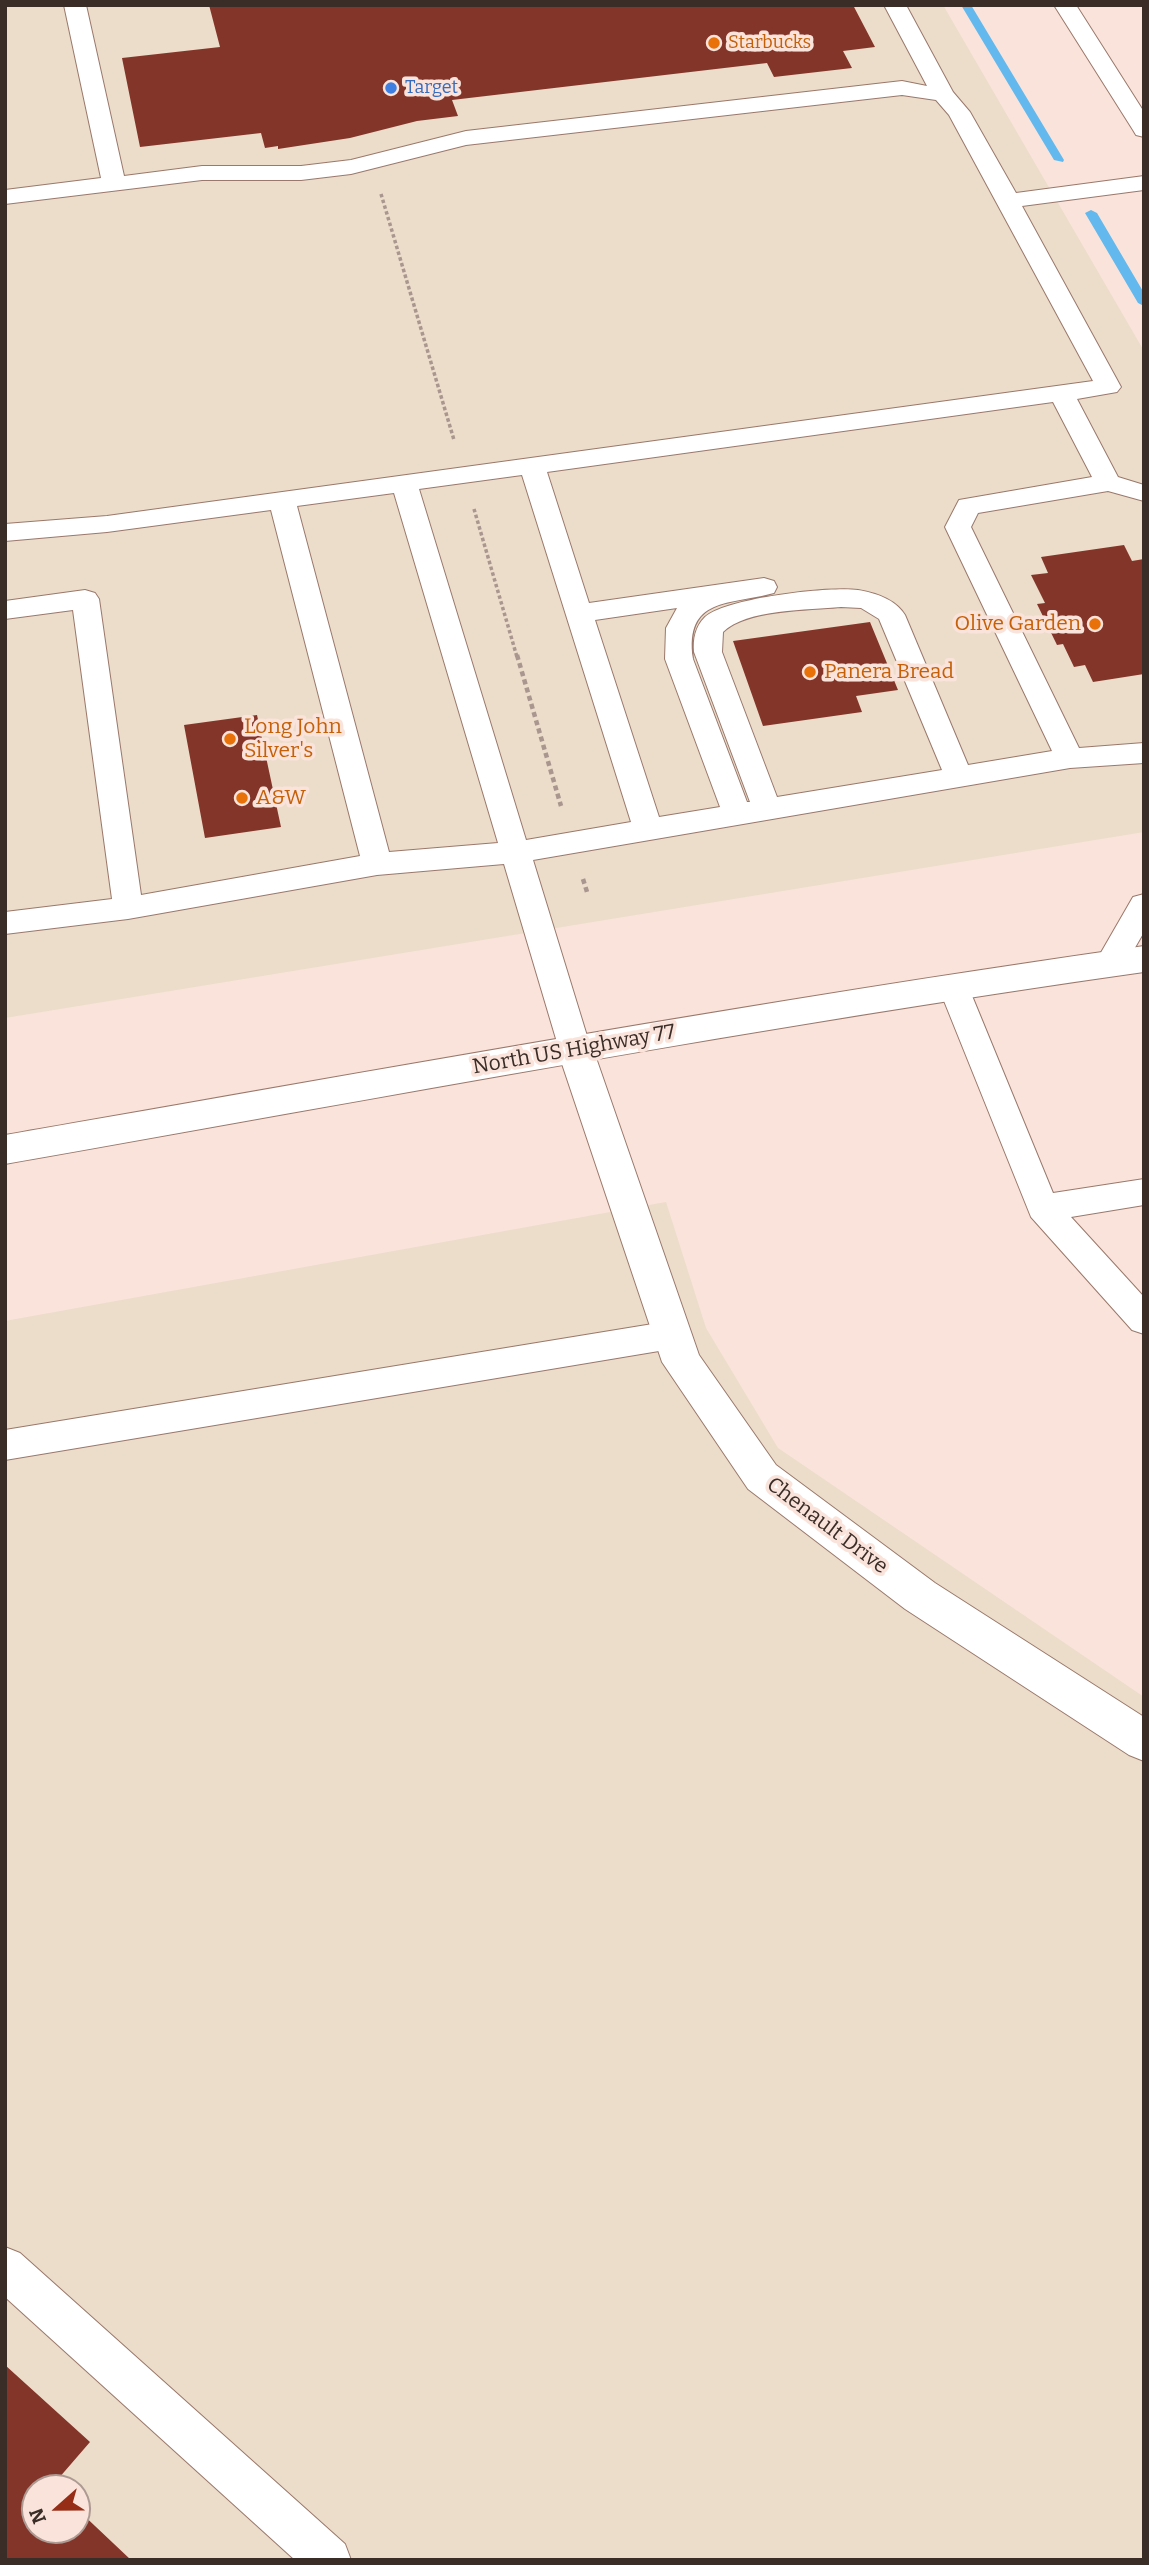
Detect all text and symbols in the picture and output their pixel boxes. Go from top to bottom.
place label: Starbucks [728,32,811,54]
marker: Starbucks [706,35,722,51]
place label: Target [405,77,458,99]
marker: Target [383,80,399,96]
place label: Olive Garden [954,611,1081,637]
marker: Olive Garden [1087,616,1103,632]
place label: Panera Bread [824,659,954,685]
marker: Panera Bread [802,664,818,680]
place label: Long John Silver's [244,714,342,764]
marker: Long John Silver's [222,731,238,747]
place label: A&W [256,785,306,811]
marker: A&W [234,790,250,806]
street label: North US Highway 77 [471,1020,677,1080]
street label: Chenault Drive [762,1472,892,1580]
north arrow [21,2474,91,2544]
text: N [24,2505,51,2527]

